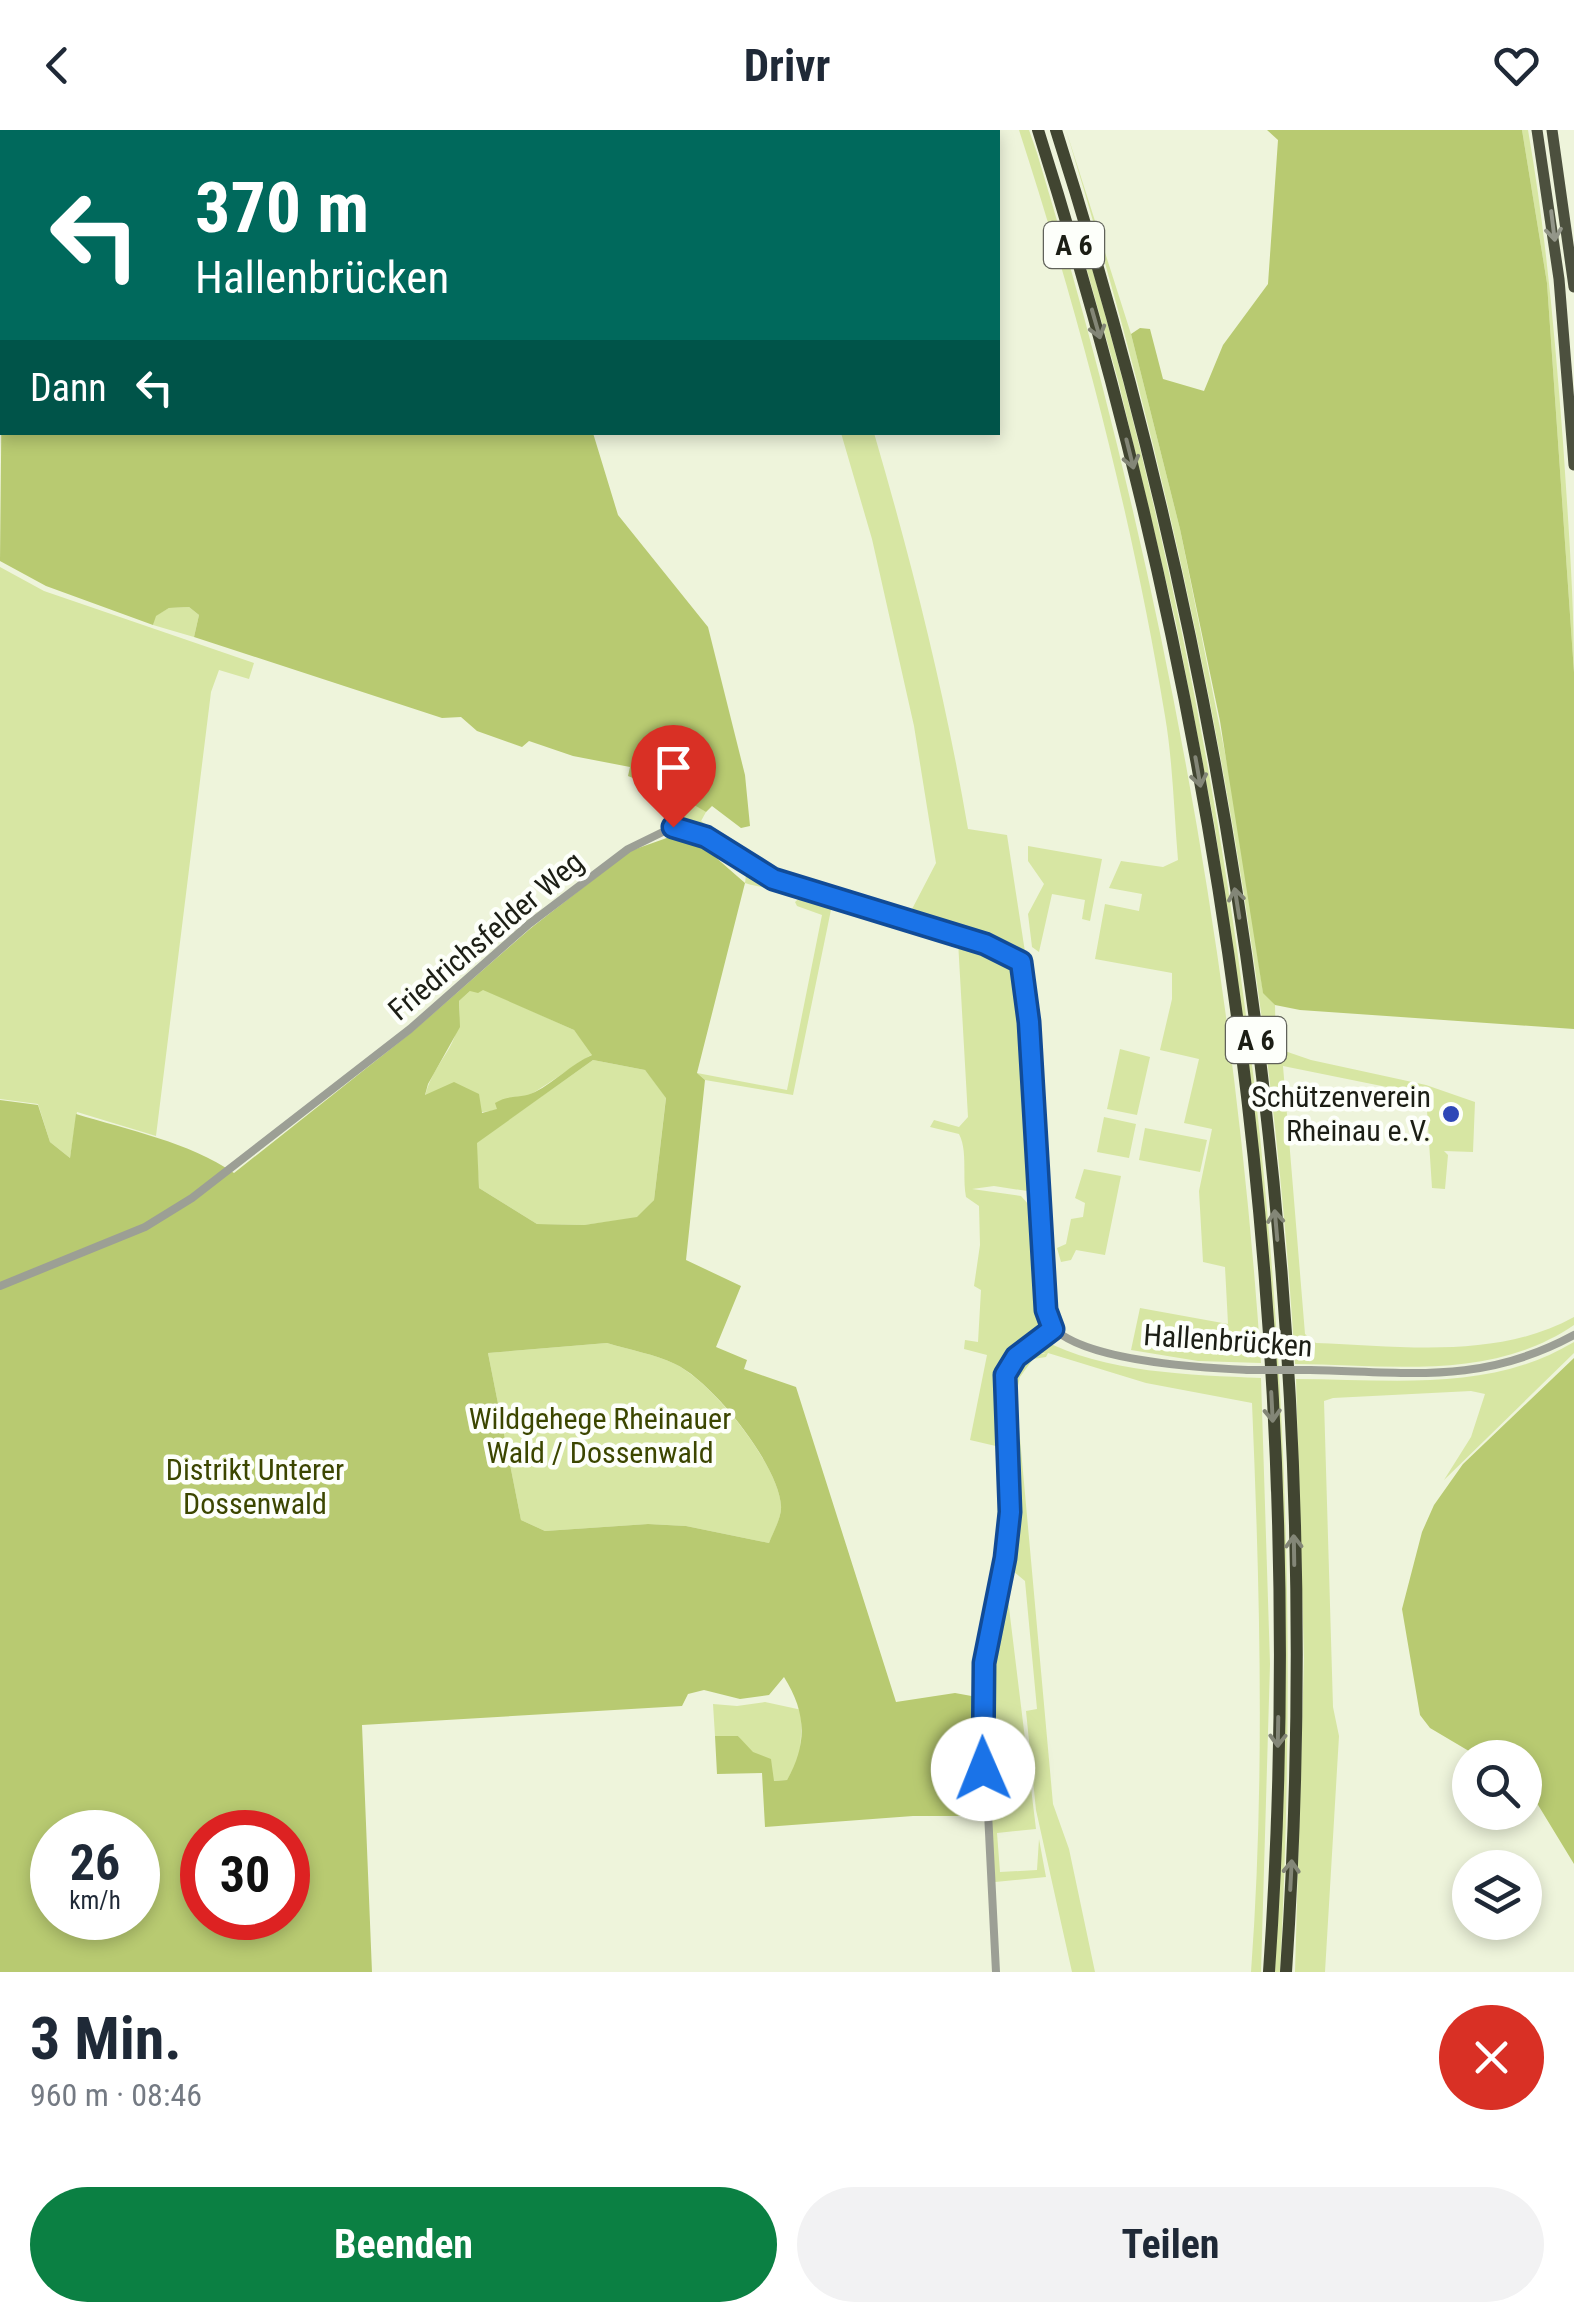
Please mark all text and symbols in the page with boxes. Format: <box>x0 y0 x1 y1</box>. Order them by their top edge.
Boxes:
icon: back <box>30 38 85 93</box>
icon: heart <box>1489 38 1544 93</box>
text: Drivr <box>744 39 830 92</box>
text: 370 m <box>195 167 369 249</box>
icon: left <box>30 170 160 300</box>
one-way arrow <box>1544 210 1562 242</box>
road number: A 6 <box>1044 222 1104 268</box>
text: Hallenbrücken <box>195 251 449 304</box>
one-way arrow <box>1088 308 1107 339</box>
icon: left <box>127 360 182 415</box>
text: Dann <box>30 366 107 410</box>
one-way arrow <box>1122 438 1141 469</box>
pin <box>631 725 716 828</box>
icon: arrive <box>646 740 701 795</box>
one-way arrow <box>1190 755 1209 787</box>
street label: Friedrichsfelder Weg <box>381 844 590 1027</box>
one-way arrow <box>1228 887 1246 919</box>
road number: A 6 <box>1226 1017 1286 1063</box>
place label: Schützenverein Rheinau e.V. <box>1251 1079 1431 1148</box>
marker: Schützenverein Rheinau e.V. <box>1440 1103 1462 1125</box>
one-way arrow <box>1266 1210 1285 1242</box>
street label: Hallenbrücken <box>1142 1317 1314 1364</box>
one-way arrow <box>1263 1391 1282 1423</box>
park label: Wildgehege Rheinauer Wald / Dossenwald <box>469 1401 731 1470</box>
park label: Distrikt Unterer Dossenwald <box>166 1452 344 1521</box>
one-way arrow <box>1284 1534 1304 1566</box>
one-way arrow <box>1269 1716 1288 1748</box>
position arrow <box>931 1717 1035 1821</box>
map controls <box>1452 1740 1542 1940</box>
button: search <box>1452 1740 1542 1830</box>
speed limit sign: 30 <box>180 1810 310 1940</box>
text: 26 <box>70 1834 120 1892</box>
button: layers <box>1452 1850 1542 1940</box>
one-way arrow <box>1282 1859 1301 1891</box>
text: km/h <box>69 1886 121 1915</box>
text: 3 Min. <box>30 2003 182 2074</box>
button: close <box>1439 2005 1544 2110</box>
text: 960 m · 08:46 <box>30 2076 202 2114</box>
button: Beenden <box>30 2187 777 2302</box>
button: Teilen <box>797 2187 1544 2302</box>

